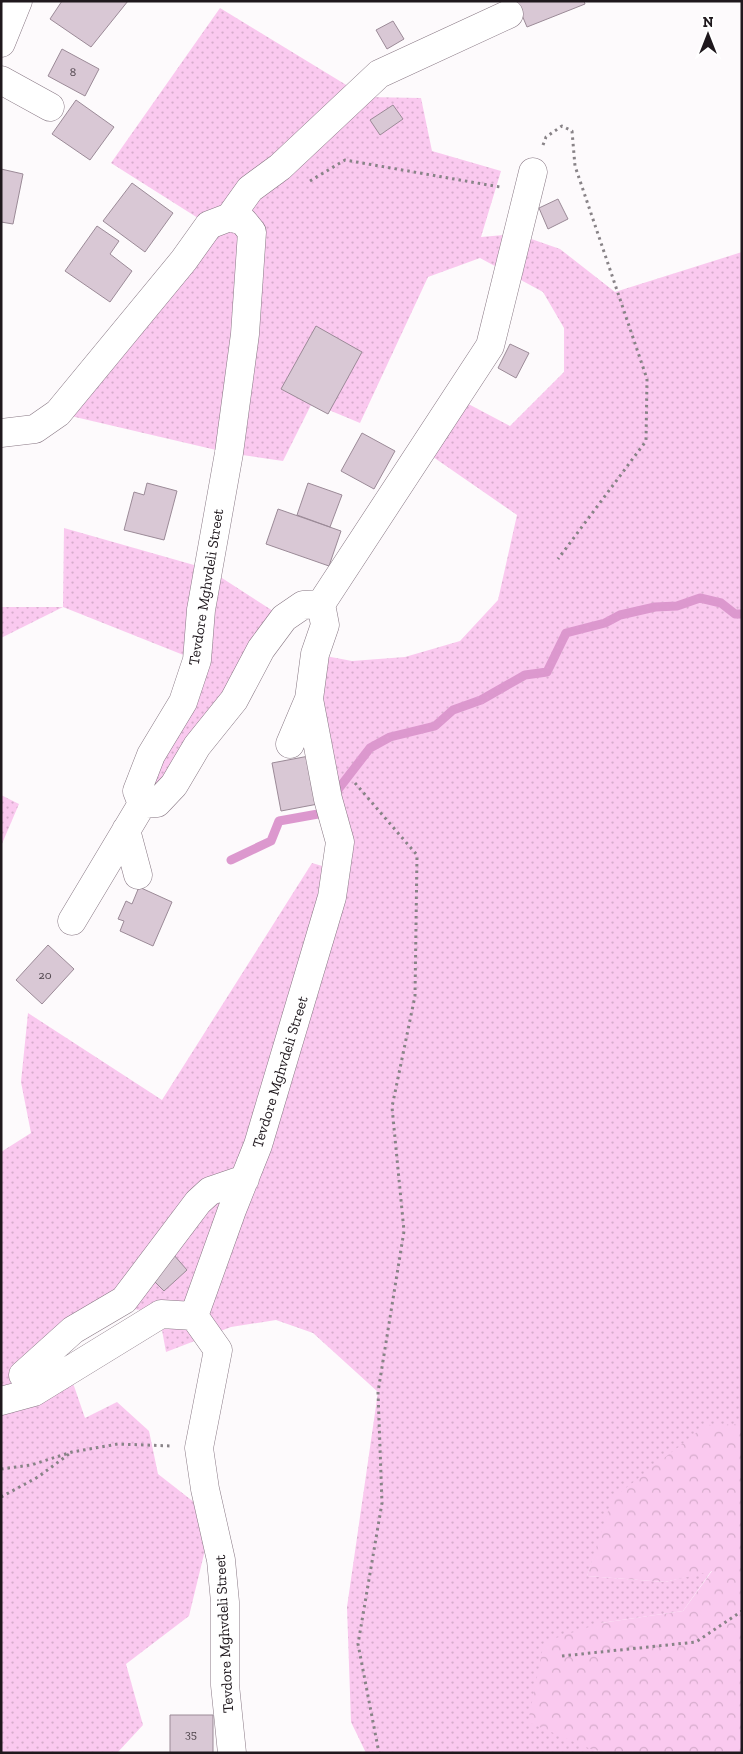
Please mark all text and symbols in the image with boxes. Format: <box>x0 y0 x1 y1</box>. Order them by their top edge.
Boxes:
north arrow <box>683 10 733 60</box>
text: N <box>703 14 714 31</box>
house number: 8 <box>70 65 76 79</box>
street label: Tevdore Mghvdeli Street <box>185 507 227 667</box>
house number: 20 <box>38 968 52 982</box>
street label: Tevdore Mghvdeli Street <box>248 993 312 1150</box>
street label: Tevdore Mghvdeli Street <box>211 1554 237 1713</box>
house number: 35 <box>185 1727 197 1741</box>

